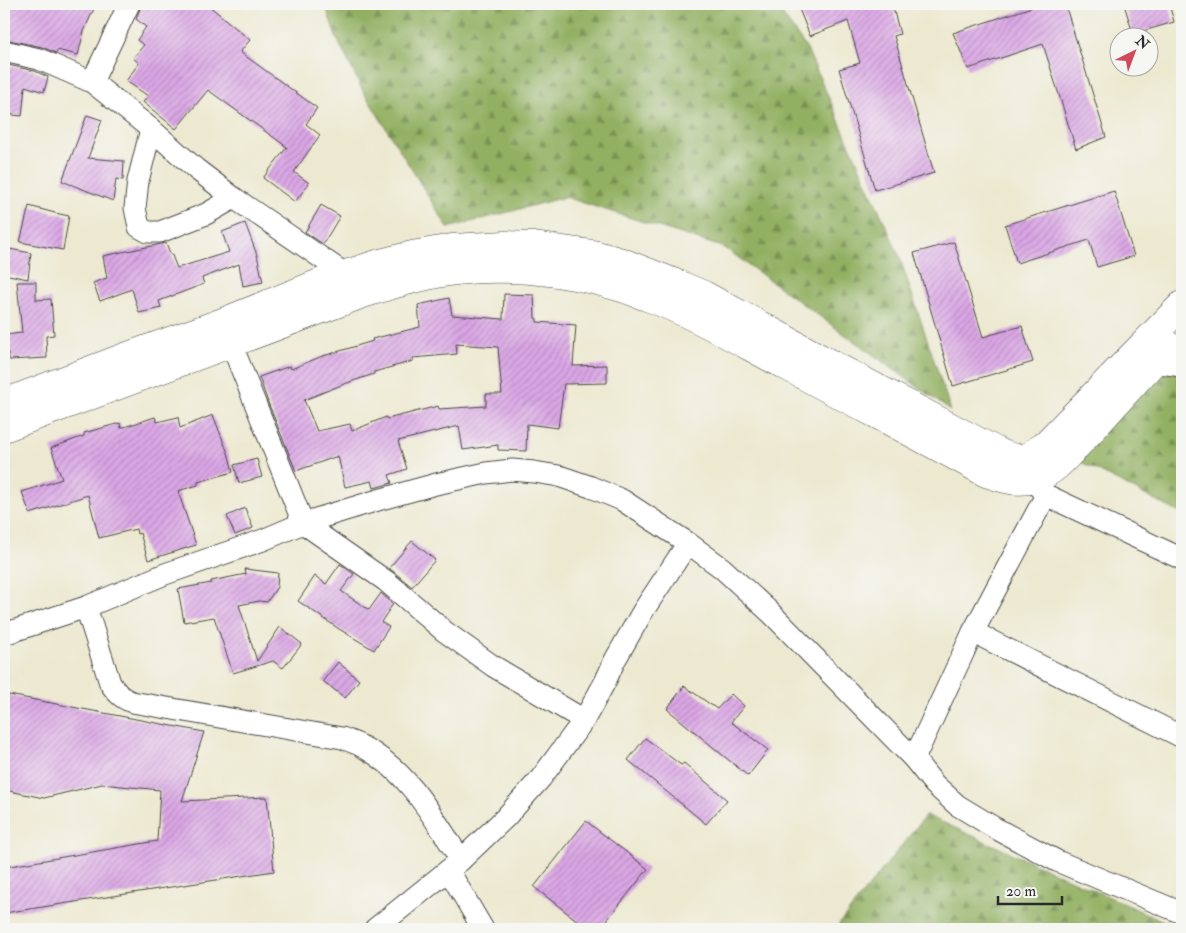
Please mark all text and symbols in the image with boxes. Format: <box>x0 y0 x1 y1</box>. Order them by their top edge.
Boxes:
north arrow <box>1108 28 1158 78</box>
text: N <box>1131 32 1153 54</box>
scale bar <box>998 873 1062 905</box>
text: 20 m <box>1006 882 1036 901</box>

